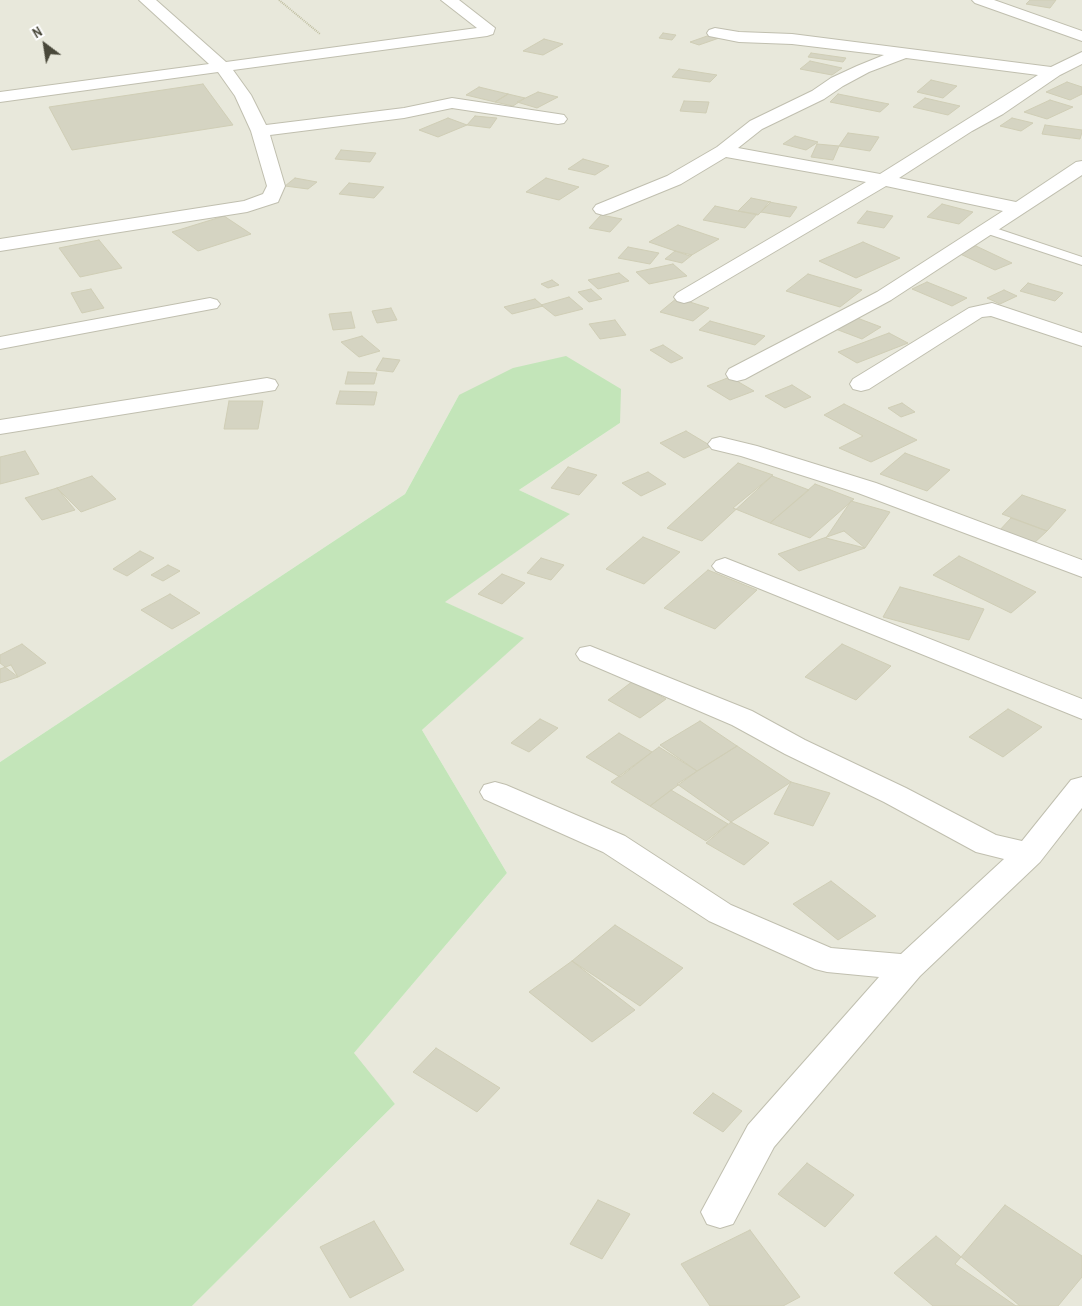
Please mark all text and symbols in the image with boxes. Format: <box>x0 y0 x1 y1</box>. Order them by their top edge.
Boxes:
north arrow <box>20 20 70 70</box>
text: N <box>29 22 45 42</box>

